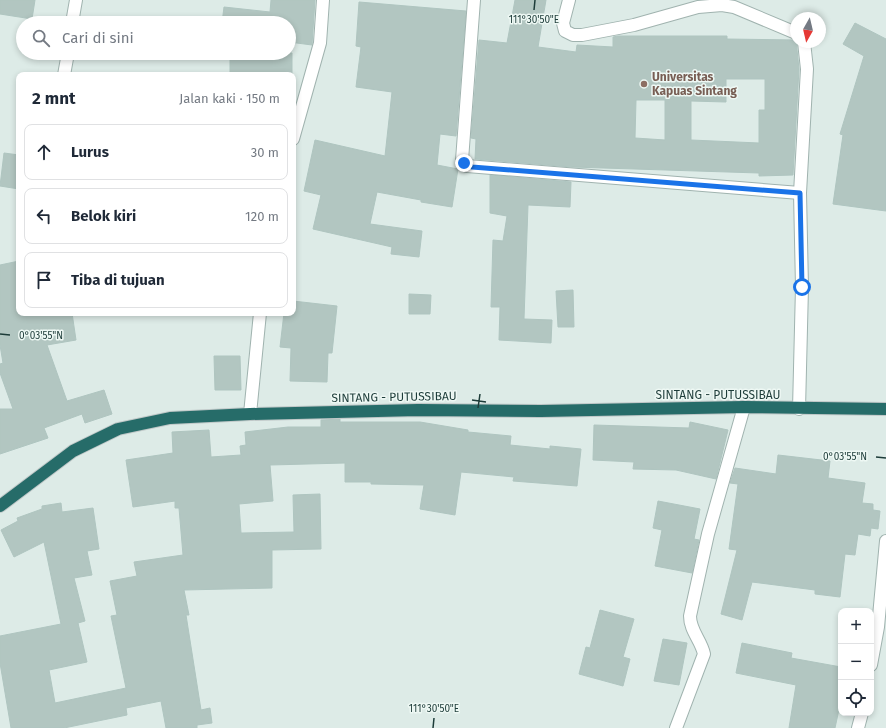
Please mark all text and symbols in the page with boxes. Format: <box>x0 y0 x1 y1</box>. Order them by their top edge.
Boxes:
north arrow <box>790 12 826 48</box>
text: 111°30'50"E <box>509 14 559 26</box>
search box <box>16 16 296 60</box>
icon: search <box>30 27 52 49</box>
text: Cari di sini <box>62 29 134 47</box>
place label: Universitas Kapuas Sintang <box>652 70 737 98</box>
marker: Universitas Kapuas Sintang <box>639 79 649 89</box>
text: 2 mnt <box>32 88 76 109</box>
text: Jalan kaki · 150 m <box>179 91 280 106</box>
icon: ahead <box>33 141 55 163</box>
text: Lurus <box>71 143 109 161</box>
text: 30 m <box>251 145 279 160</box>
route end <box>455 154 473 172</box>
icon: left <box>33 205 55 227</box>
text: Belok kiri <box>71 207 136 225</box>
text: 120 m <box>245 209 279 224</box>
icon: arrive <box>33 269 55 291</box>
text: Tiba di tujuan <box>71 271 165 289</box>
route start <box>793 278 811 296</box>
text: 0°03'55"N <box>19 330 63 342</box>
street label: SINTANG - PUTUSSIBAU <box>655 388 781 402</box>
street label: SINTANG - PUTUSSIBAU <box>331 389 457 405</box>
text: 0°03'55"N <box>823 451 867 463</box>
map controls <box>838 608 874 716</box>
button: + <box>838 608 874 644</box>
button: − <box>838 644 874 680</box>
button: locate <box>838 680 874 716</box>
text: 111°30'50"E <box>409 703 459 715</box>

